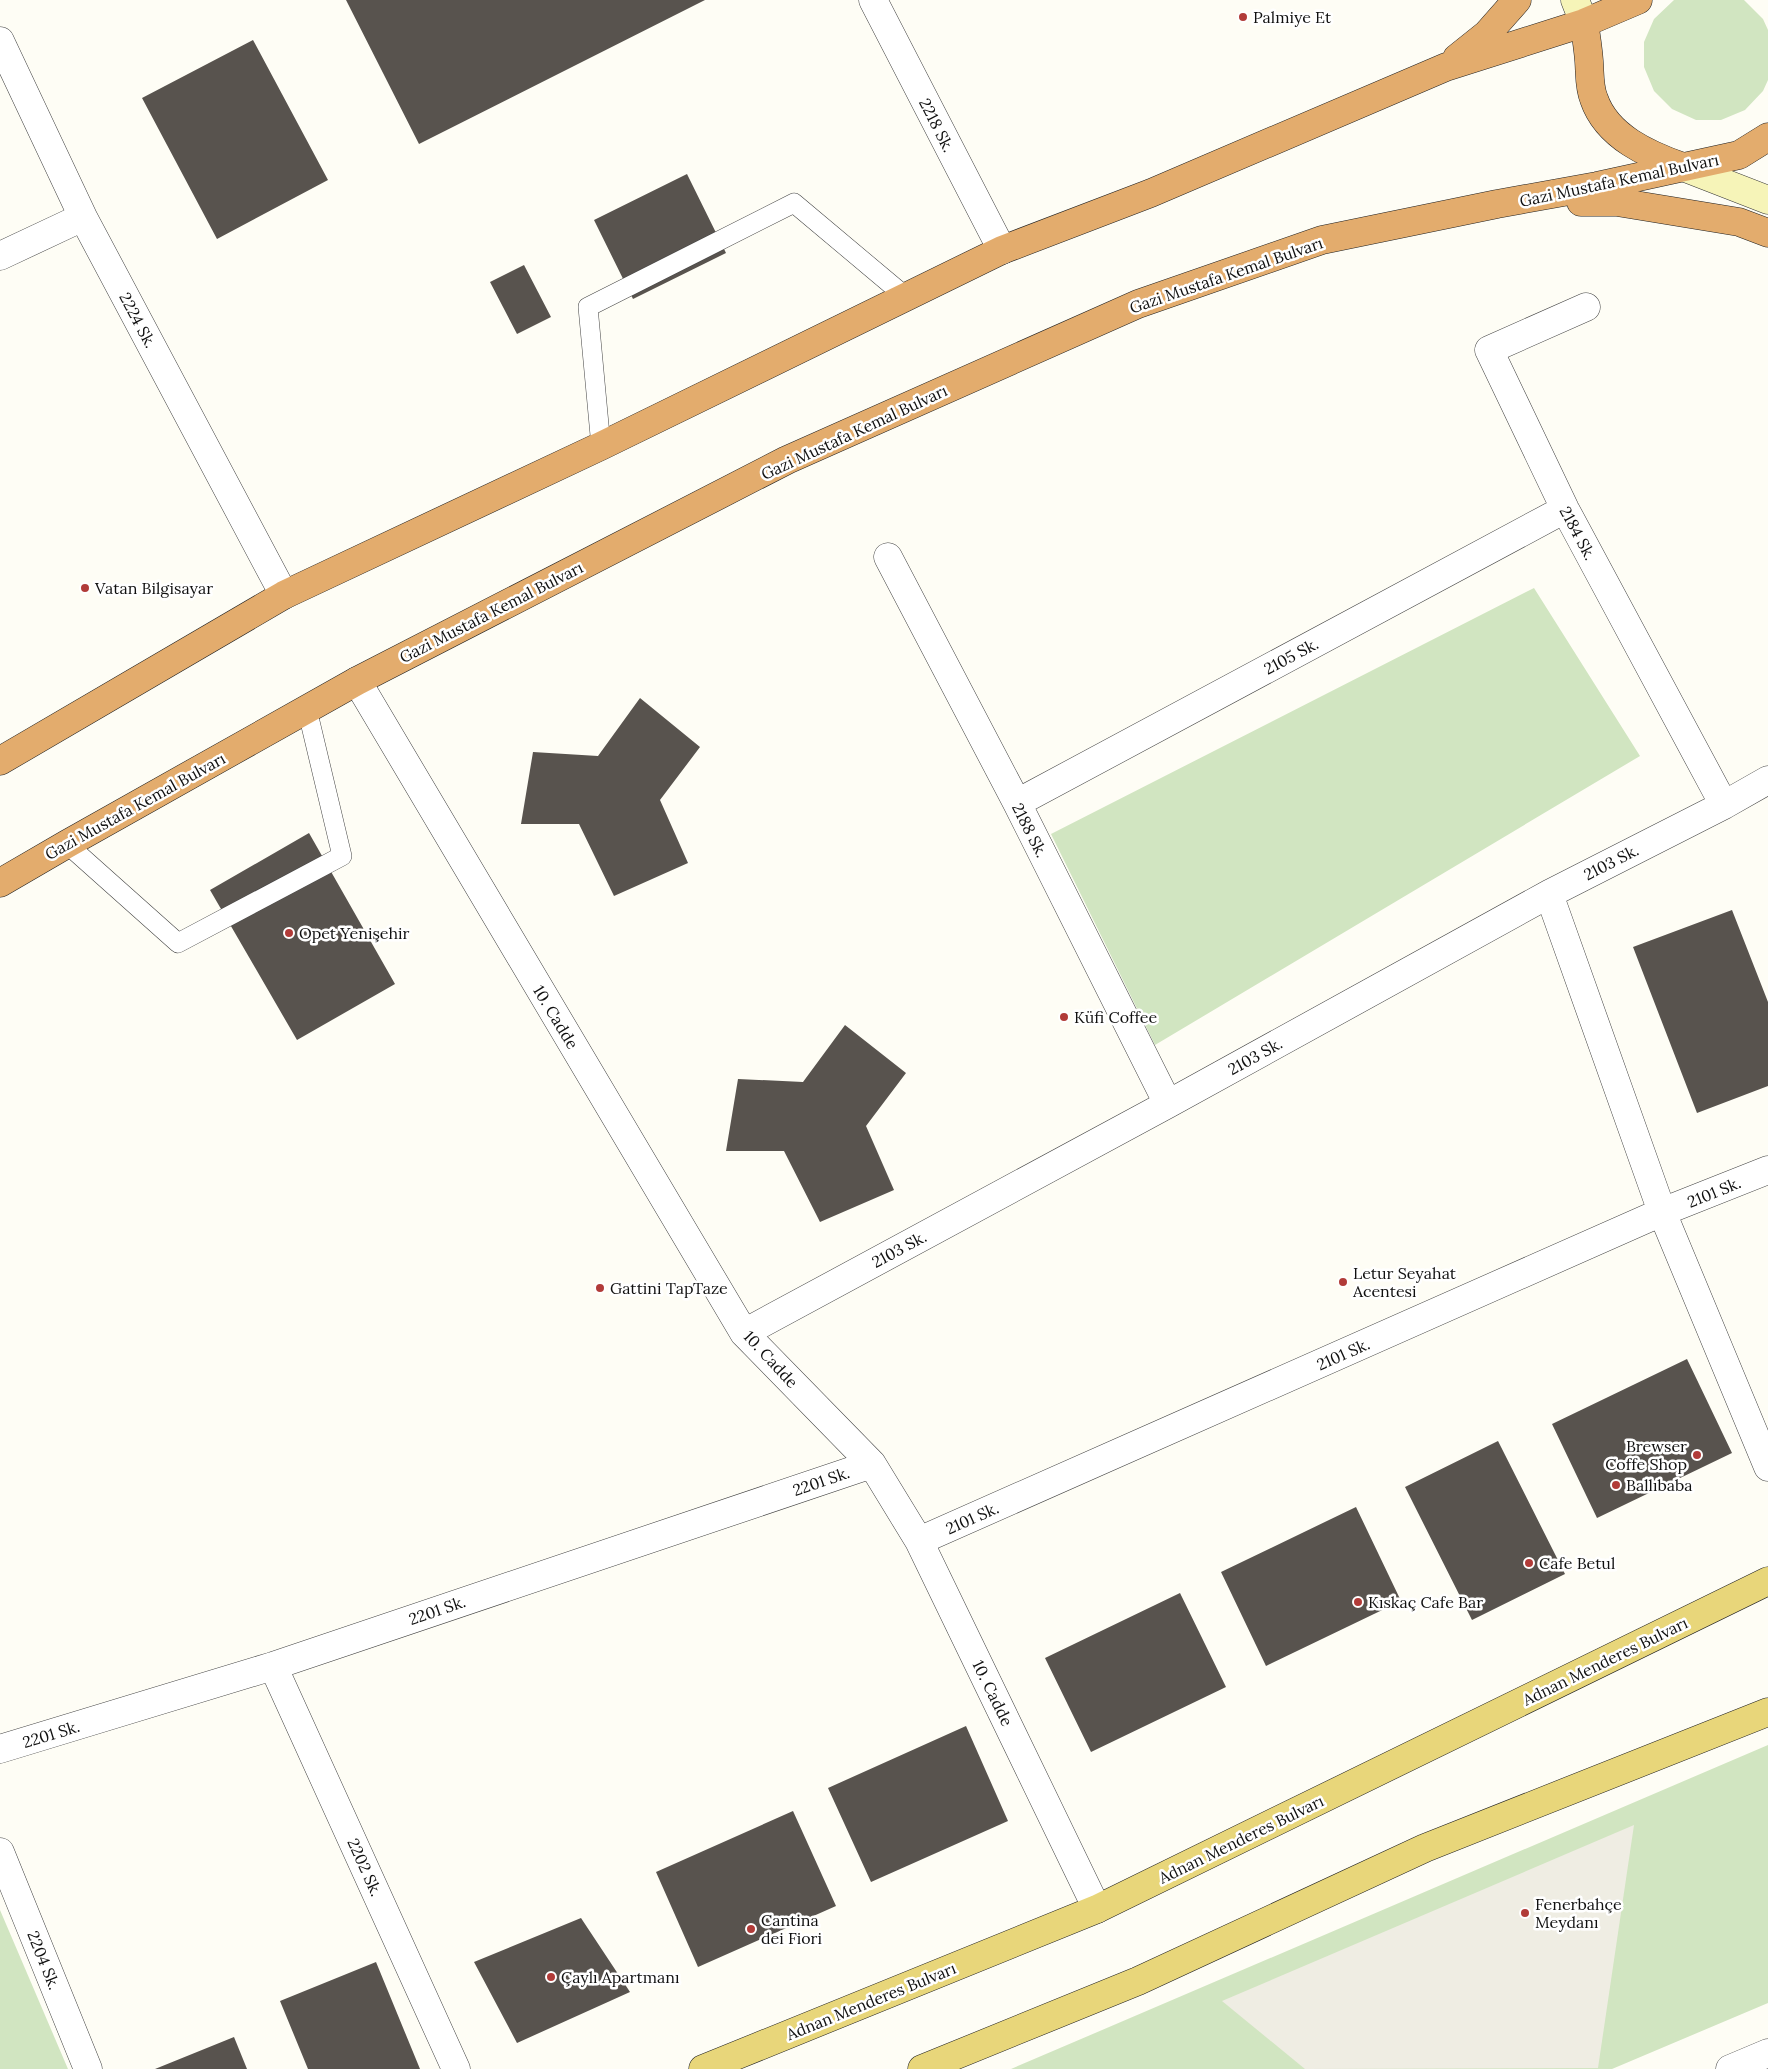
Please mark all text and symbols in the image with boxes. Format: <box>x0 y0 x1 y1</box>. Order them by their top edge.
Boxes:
place label: Palmiye Et <box>1253 7 1332 27</box>
marker: Palmiye Et <box>1237 11 1249 23</box>
street label: 2218 Sk. <box>915 95 959 155</box>
street label: Gazi Mustafa Kemal Bulvarı <box>1518 149 1720 211</box>
street label: Gazi Mustafa Kemal Bulvarı <box>1127 232 1325 318</box>
street label: 2224 Sk. <box>115 289 161 351</box>
street label: Gazi Mustafa Kemal Bulvarı <box>758 380 950 484</box>
street label: 2184 Sk. <box>1556 503 1600 563</box>
street label: Gazi Mustafa Kemal Bulvarı <box>396 557 586 667</box>
place label: Vatan Bilgisayar <box>94 578 213 598</box>
marker: Vatan Bilgisayar <box>79 582 91 594</box>
street label: 2105 Sk. <box>1260 633 1322 679</box>
street label: Gazi Mustafa Kemal Bulvarı <box>41 748 229 864</box>
street label: 2188 Sk. <box>1008 800 1052 860</box>
street label: 2103 Sk. <box>1580 840 1642 884</box>
place label: Opet Yenişehir <box>299 923 410 943</box>
marker: Opet Yenişehir <box>283 927 295 939</box>
street label: 10. Cadde <box>529 981 583 1053</box>
place label: Küfi Coffee <box>1074 1007 1157 1027</box>
marker: Küfi Coffee <box>1058 1011 1070 1023</box>
street label: 2103 Sk. <box>1224 1033 1286 1079</box>
street label: 2101 Sk. <box>1684 1172 1744 1212</box>
street label: 2103 Sk. <box>868 1226 930 1272</box>
place label: Letur Seyahat Acentesi <box>1352 1263 1457 1301</box>
marker: Letur Seyahat Acentesi <box>1337 1276 1349 1288</box>
place label: Gattini TapTaze <box>610 1278 728 1298</box>
marker: Gattini TapTaze <box>594 1282 606 1294</box>
street label: 10. Cadde <box>740 1326 803 1392</box>
street label: 2101 Sk. <box>1313 1333 1373 1375</box>
place label: Brewser Coffe Shop <box>1605 1436 1687 1474</box>
marker: Brewser Coffe Shop <box>1691 1449 1703 1461</box>
street label: 2201 Sk. <box>790 1462 852 1500</box>
place label: Ballıbaba <box>1626 1475 1693 1495</box>
marker: Ballıbaba <box>1610 1479 1622 1491</box>
street label: 2101 Sk. <box>942 1497 1002 1539</box>
place label: Cafe Betul <box>1539 1553 1615 1573</box>
marker: Cafe Betul <box>1523 1557 1535 1569</box>
street label: 2201 Sk. <box>406 1591 468 1629</box>
place label: Kıskaç Cafe Bar <box>1368 1592 1483 1612</box>
marker: Kıskaç Cafe Bar <box>1352 1596 1364 1608</box>
street label: Adnan Menderes Bulvarı <box>1518 1612 1691 1710</box>
street label: 10. Cadde <box>968 1657 1018 1730</box>
street label: 2201 Sk. <box>20 1716 82 1752</box>
street label: Adnan Menderes Bulvarı <box>1154 1790 1327 1888</box>
street label: 2202 Sk. <box>343 1835 387 1899</box>
place label: Fenerbahçe Meydanı <box>1535 1894 1622 1932</box>
marker: Fenerbahçe Meydanı <box>1519 1907 1531 1919</box>
place label: Cantina dei Fiori <box>761 1910 822 1948</box>
marker: Cantina dei Fiori <box>745 1923 757 1935</box>
street label: 2204 Sk. <box>23 1928 65 1992</box>
street label: Adnan Menderes Bulvarı <box>782 1958 959 2045</box>
place label: Çaylı Apartmanı <box>561 1967 680 1987</box>
marker: Çaylı Apartmanı <box>545 1971 557 1983</box>

